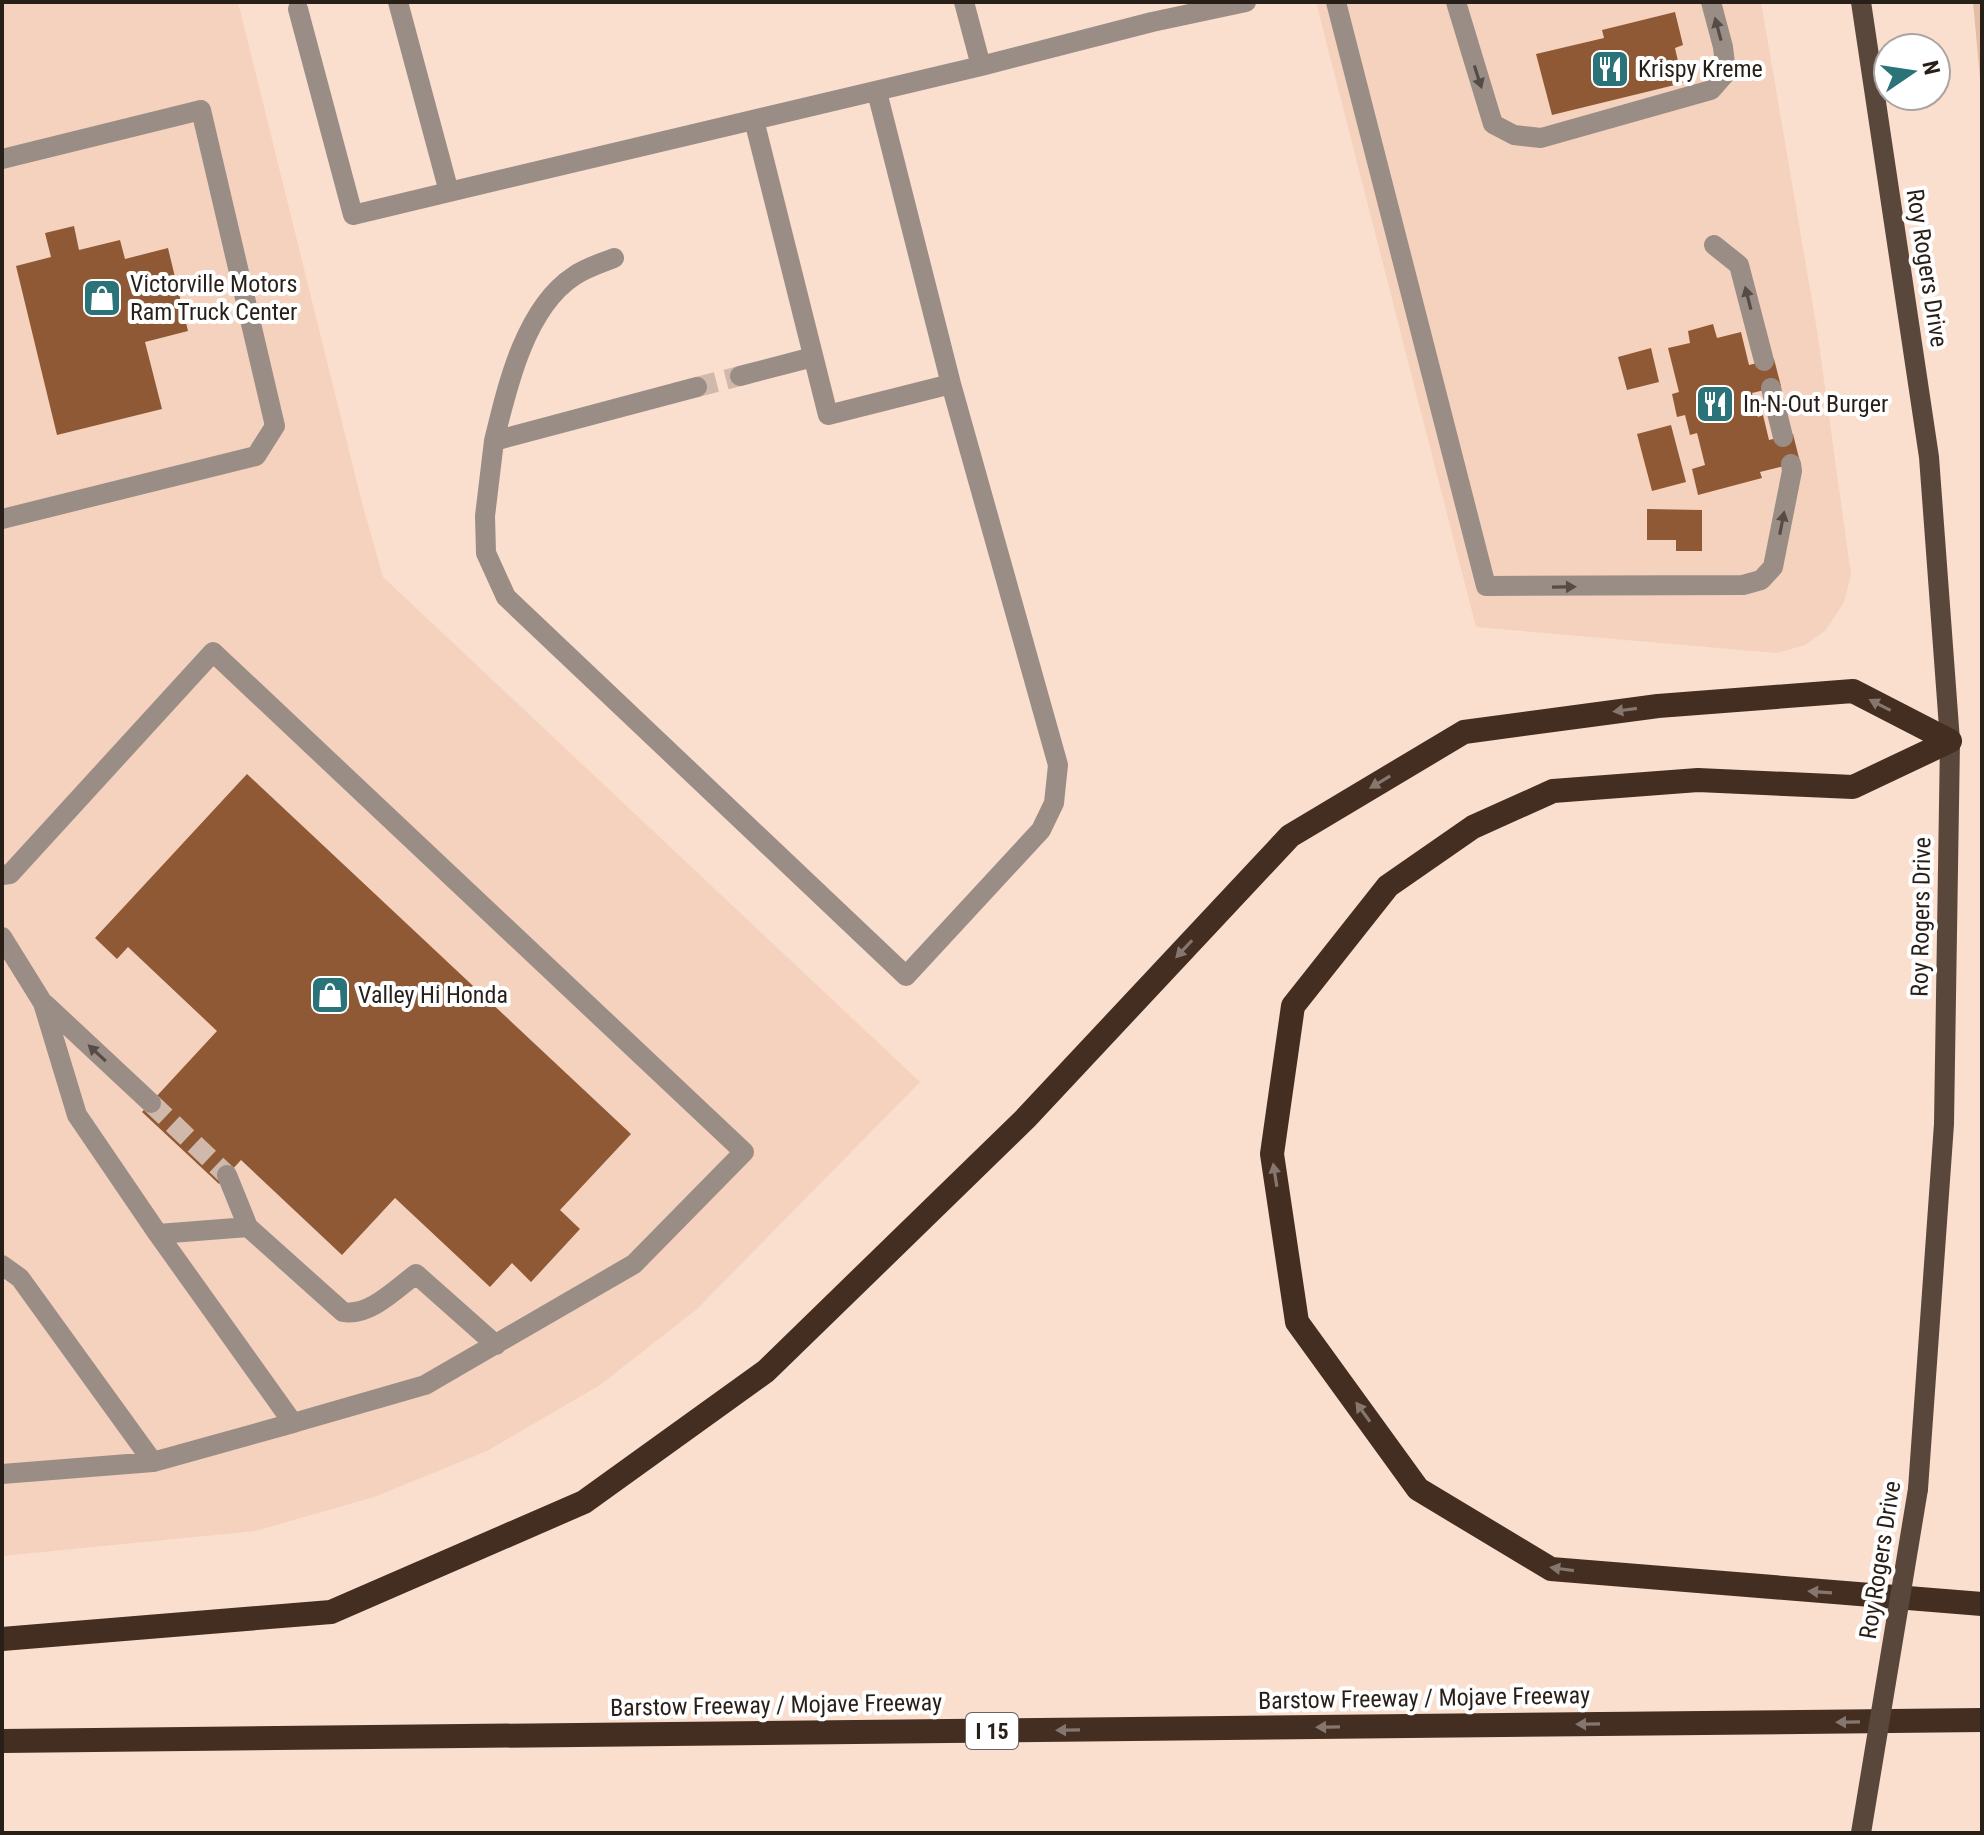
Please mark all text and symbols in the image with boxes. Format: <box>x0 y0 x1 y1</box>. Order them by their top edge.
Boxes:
one-way arrow <box>1712 17 1724 42</box>
north arrow <box>1872 32 1952 112</box>
restaurant icon: Krispy Kreme <box>1589 48 1631 90</box>
place label: Krispy Kreme <box>1638 55 1763 83</box>
text: N <box>1917 58 1945 77</box>
one-way arrow <box>1472 65 1485 89</box>
street label: Roy Rogers Drive <box>1901 187 1953 349</box>
place label: Victorville Motors Ram Truck Center <box>130 270 297 326</box>
shop icon: Victorville Motors Ram Truck Center <box>81 277 123 319</box>
one-way arrow <box>1741 285 1753 310</box>
restaurant icon: In-N-Out Burger <box>1694 383 1736 425</box>
place label: In-N-Out Burger <box>1743 390 1888 418</box>
one-way arrow <box>1776 510 1789 535</box>
one-way arrow <box>1552 581 1577 593</box>
one-way arrow <box>1869 699 1892 712</box>
one-way arrow <box>1612 704 1637 717</box>
one-way arrow <box>1369 775 1391 789</box>
street label: Roy Rogers Drive <box>1906 837 1936 997</box>
one-way arrow <box>1176 940 1194 959</box>
shop icon: Valley Hi Honda <box>309 974 351 1016</box>
place label: Valley Hi Honda <box>358 981 508 1009</box>
one-way arrow <box>88 1044 107 1062</box>
one-way arrow <box>1268 1163 1281 1188</box>
one-way arrow <box>1355 1402 1371 1423</box>
street label: Roy Rogers Drive <box>1854 1479 1906 1641</box>
one-way arrow <box>1549 1562 1574 1575</box>
one-way arrow <box>1807 1585 1832 1598</box>
street label: Barstow Freeway / Mojave Freeway <box>1258 1681 1590 1715</box>
street label: Barstow Freeway / Mojave Freeway <box>610 1688 942 1722</box>
road number: I 15 <box>966 1713 1018 1749</box>
one-way arrow <box>1835 1716 1860 1728</box>
one-way arrow <box>1575 1718 1600 1731</box>
one-way arrow <box>1315 1721 1340 1733</box>
one-way arrow <box>1055 1724 1080 1736</box>

